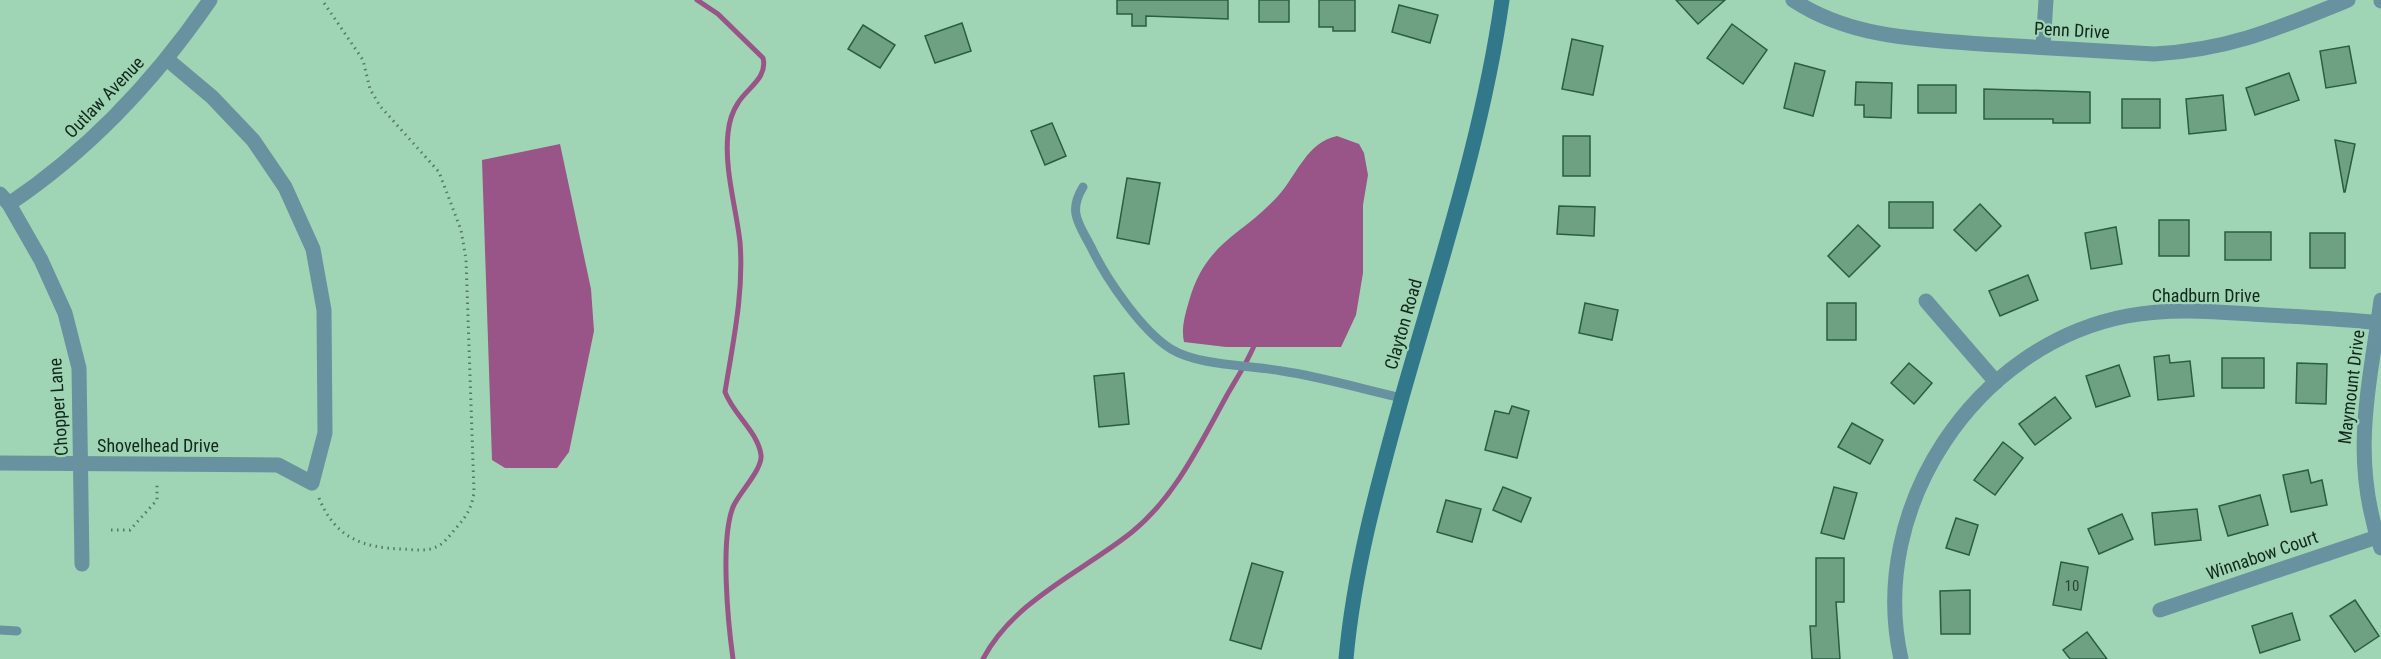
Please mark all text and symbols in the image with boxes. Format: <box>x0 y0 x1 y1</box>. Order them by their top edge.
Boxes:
street label: Penn Drive <box>2034 18 2110 42</box>
street label: Outlaw Avenue <box>60 52 148 142</box>
street label: Clayton Road <box>1380 276 1426 372</box>
street label: Chadburn Drive <box>2152 285 2260 306</box>
street label: Maymount Drive <box>2334 329 2368 445</box>
street label: Chopper Lane <box>44 357 72 457</box>
street label: Shovelhead Drive <box>97 435 219 456</box>
street label: Winnabow Court <box>2203 526 2321 584</box>
house number: 10 <box>2065 577 2079 595</box>

